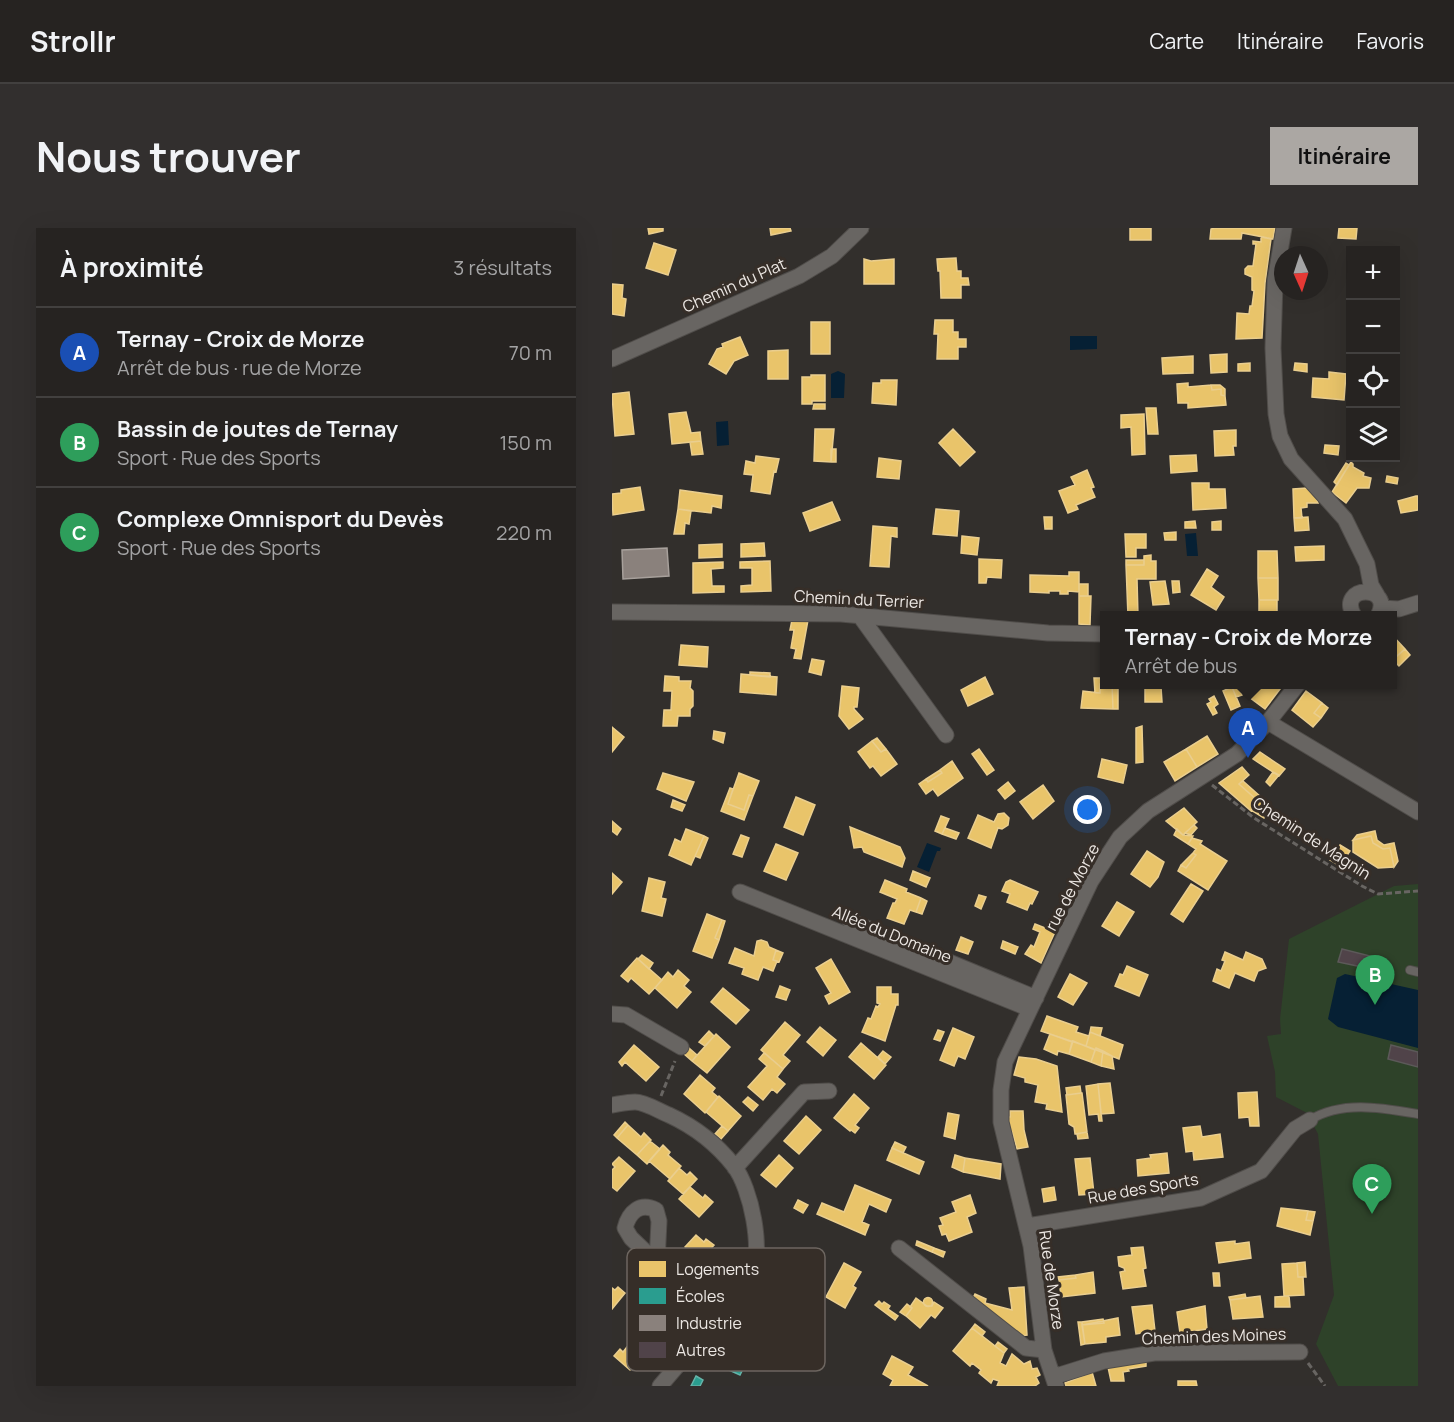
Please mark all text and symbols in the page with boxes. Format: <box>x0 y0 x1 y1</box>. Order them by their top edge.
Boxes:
text: Strollr <box>30 22 116 60</box>
text: Carte <box>1150 27 1204 55</box>
text: Itinéraire <box>1237 27 1323 55</box>
text: Favoris <box>1356 27 1424 55</box>
text: Nous trouver <box>36 127 301 185</box>
button: Itinéraire <box>1270 127 1418 185</box>
north arrow <box>1274 246 1328 300</box>
map controls <box>1346 246 1400 462</box>
button: + <box>1346 246 1400 300</box>
text: À proximité <box>60 249 204 285</box>
street label: Chemin du Plat <box>679 252 789 318</box>
text: 3 résultats <box>453 254 552 281</box>
button: − <box>1346 300 1400 354</box>
text: Ternay - Croix de Morze <box>117 324 364 354</box>
text: A <box>73 339 86 366</box>
text: 70 m <box>509 339 552 366</box>
text: Arrêt de bus · rue de Morze <box>117 354 362 381</box>
button: locate <box>1346 354 1400 408</box>
button: layers <box>1346 408 1400 462</box>
text: Bassin de joutes de Ternay <box>117 414 398 444</box>
text: B <box>73 429 86 456</box>
text: 150 m <box>499 429 552 456</box>
text: Sport · Rue des Sports <box>117 444 321 471</box>
text: Complexe Omnisport du Devès <box>117 504 444 534</box>
text: C <box>72 519 87 546</box>
text: 220 m <box>496 519 552 546</box>
text: Sport · Rue des Sports <box>117 534 321 561</box>
street label: Chemin du Terrier <box>793 585 925 613</box>
popup <box>1100 611 1397 689</box>
text: Ternay - Croix de Morze <box>1125 622 1372 652</box>
text: Arrêt de bus <box>1125 652 1237 679</box>
pin: A <box>1228 708 1268 758</box>
street label: Chemin de Magnin <box>1249 792 1375 884</box>
your location <box>1073 795 1102 824</box>
street label: rue de Morze <box>1040 840 1104 934</box>
street label: Allée du Domaine <box>829 900 955 968</box>
pin: B <box>1356 956 1395 1005</box>
pin: C <box>1352 1164 1392 1214</box>
street label: Rue des Sports <box>1086 1167 1200 1209</box>
street label: Rue de Morze <box>1034 1229 1070 1331</box>
legend <box>627 1248 825 1371</box>
text: Logements <box>676 1258 759 1280</box>
text: Écoles <box>676 1285 725 1307</box>
text: Industrie <box>676 1312 742 1334</box>
street label: Chemin des Moines <box>1141 1322 1287 1350</box>
text: Autres <box>676 1339 725 1361</box>

